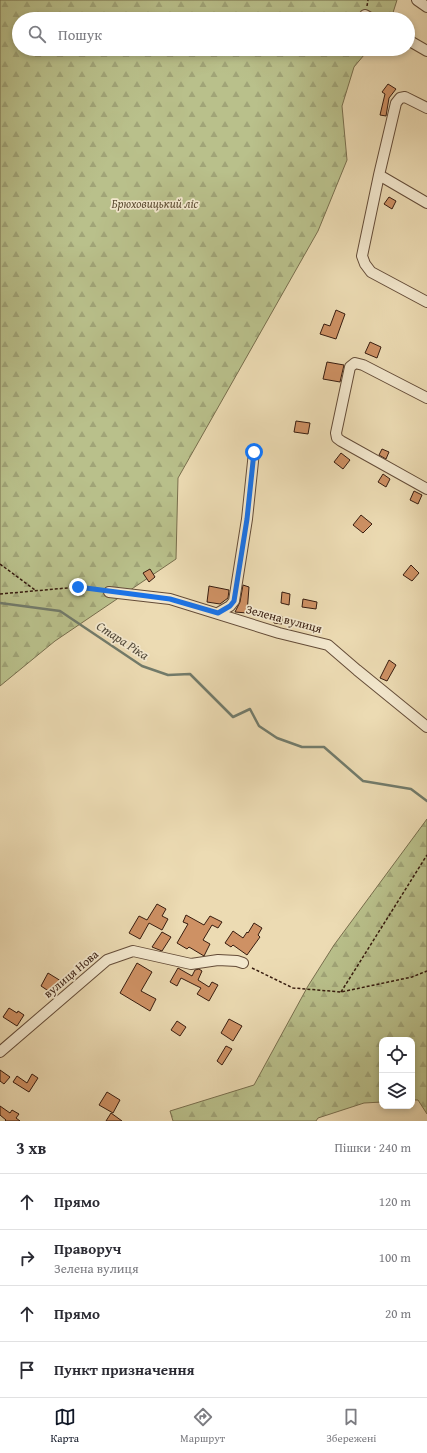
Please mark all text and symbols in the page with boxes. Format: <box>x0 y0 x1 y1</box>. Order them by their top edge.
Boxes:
search box <box>12 12 415 56</box>
icon: search <box>26 23 48 45</box>
text: Пошук <box>58 24 102 45</box>
park label: Брюховицький ліс <box>112 195 199 212</box>
route start <box>245 443 263 461</box>
route end <box>69 578 87 596</box>
street label: Зелена вулиця <box>244 600 324 637</box>
water label: Стара Ріка <box>93 616 153 664</box>
street label: вулиця Нова <box>40 945 102 1002</box>
map controls <box>379 1037 415 1109</box>
button: locate <box>379 1037 415 1073</box>
button: layers <box>379 1073 415 1109</box>
text: 3 хв <box>16 1135 46 1160</box>
text: Пішки · 240 m <box>334 1138 411 1157</box>
icon: ahead <box>16 1191 38 1213</box>
text: Прямо <box>54 1191 100 1212</box>
text: 120 m <box>379 1192 411 1211</box>
text: Праворуч <box>54 1238 121 1259</box>
icon: right <box>16 1247 38 1269</box>
text: 100 m <box>379 1248 411 1267</box>
text: Зелена вулиця <box>54 1259 139 1278</box>
icon: ahead <box>16 1303 38 1325</box>
text: Прямо <box>54 1303 100 1324</box>
text: 20 m <box>385 1304 411 1323</box>
icon: arrive <box>16 1359 38 1381</box>
text: Пункт призначення <box>54 1359 195 1380</box>
tab: Карта <box>51 1406 79 1446</box>
tab: Маршрут <box>180 1406 225 1446</box>
tab: Збережені <box>326 1406 376 1446</box>

